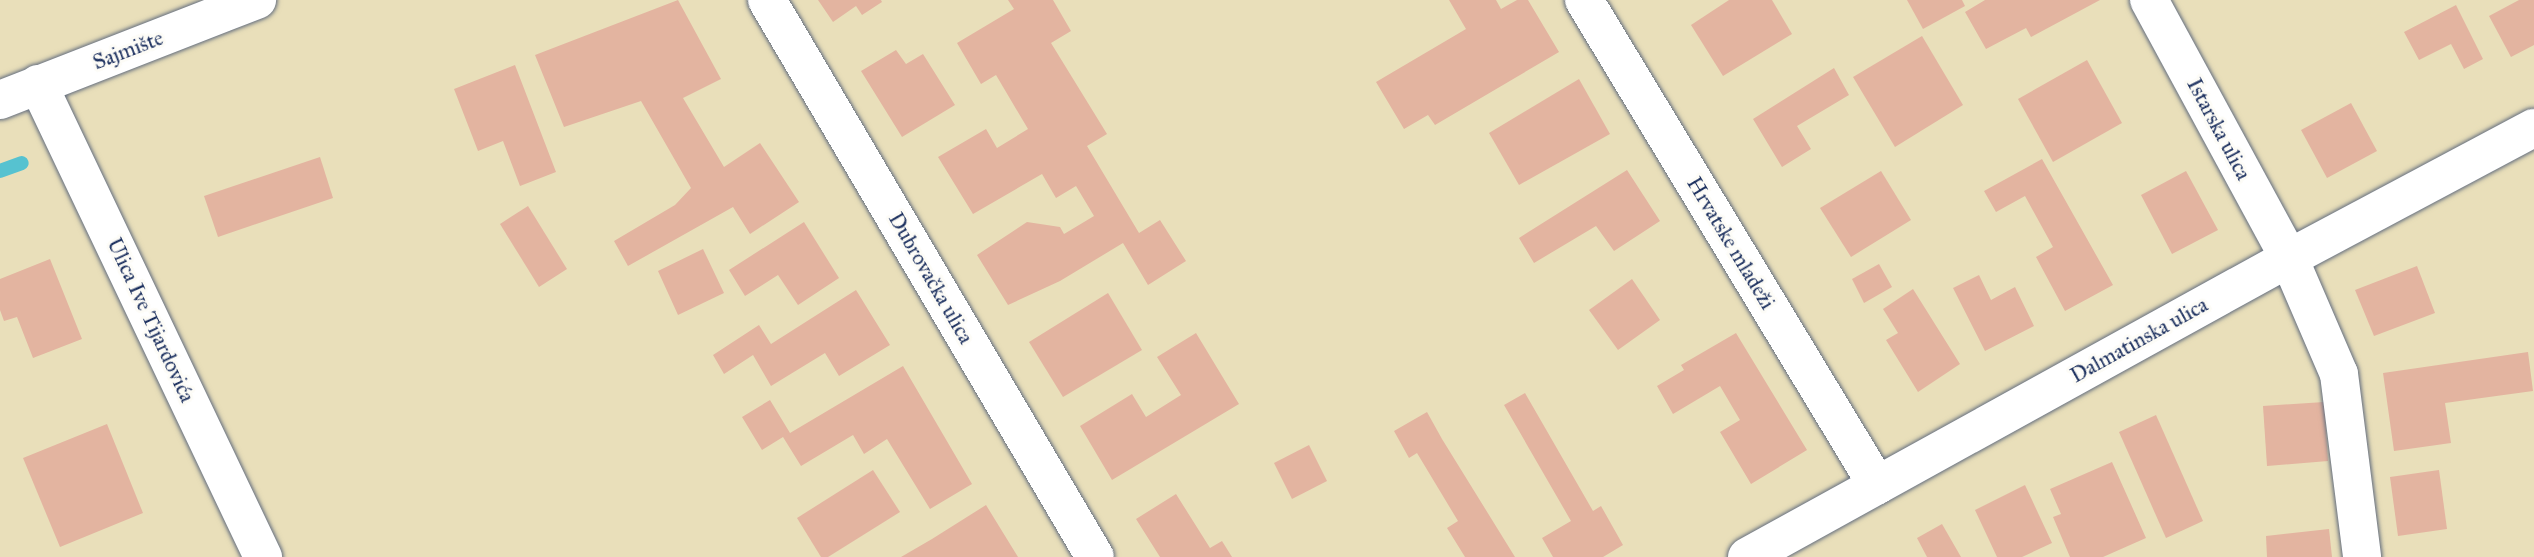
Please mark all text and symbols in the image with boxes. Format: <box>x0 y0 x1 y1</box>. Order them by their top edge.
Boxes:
street label: Sajmište <box>89 25 167 75</box>
street label: Istarska ulica <box>2182 74 2256 184</box>
street label: Hrvatske mladeži <box>1682 172 1780 314</box>
street label: Dubrovačka ulica <box>883 208 979 348</box>
street label: Ulica Ive Tijardovića <box>102 234 200 406</box>
street label: Dalmatinska ulica <box>2066 292 2212 388</box>

